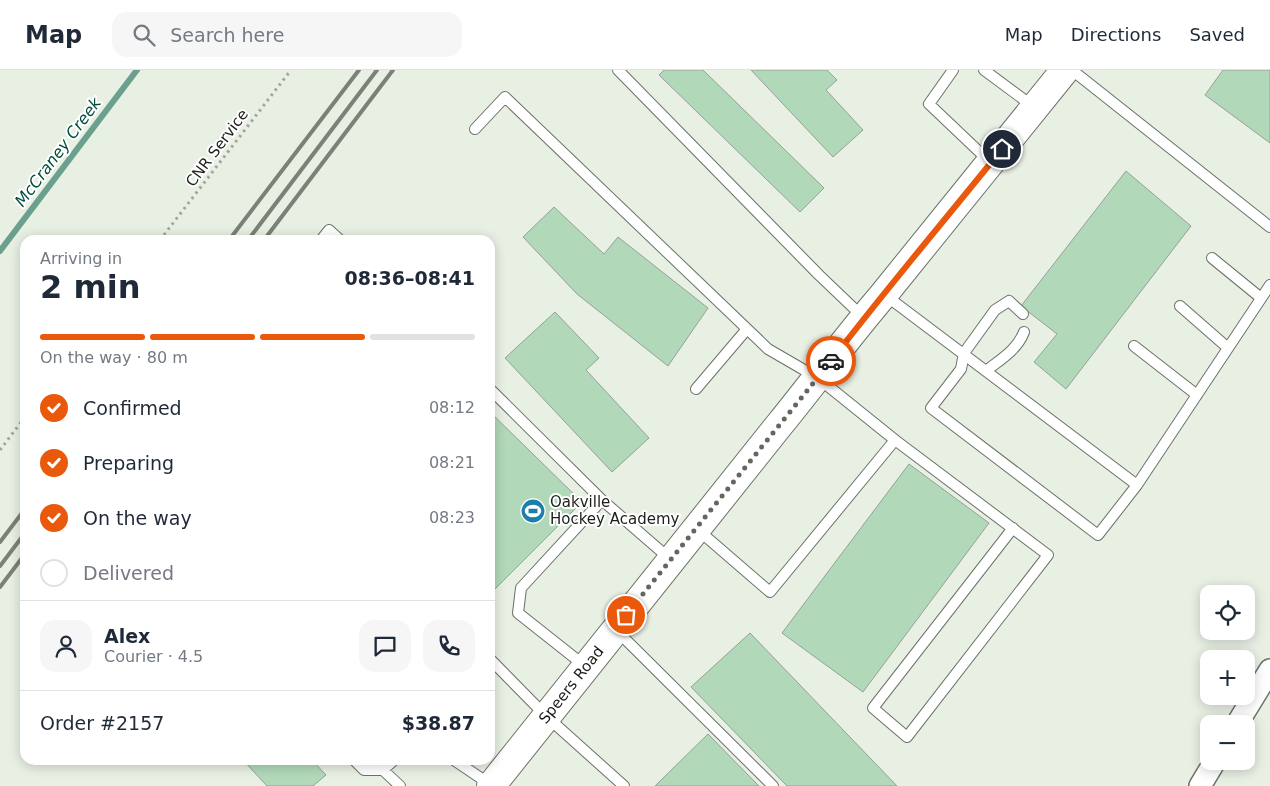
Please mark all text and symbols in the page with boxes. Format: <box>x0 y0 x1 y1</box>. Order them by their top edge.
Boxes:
search box <box>112 12 462 57</box>
text: Map <box>25 21 82 49</box>
icon: search <box>130 21 158 49</box>
text: Search here <box>170 24 284 46</box>
text: Map <box>1005 24 1043 45</box>
text: Directions <box>1071 24 1161 45</box>
text: Saved <box>1189 24 1245 45</box>
water label: McCraney Creek <box>11 93 106 210</box>
street label: CNR Service <box>182 106 252 190</box>
pin <box>981 128 1023 170</box>
icon: home <box>988 135 1016 163</box>
text: Arriving in <box>40 249 122 268</box>
text: 08:36–08:41 <box>345 267 475 289</box>
text: 2 min <box>40 268 141 306</box>
courier <box>806 336 856 386</box>
icon: car <box>817 347 845 375</box>
text: On the way · 80 m <box>40 348 188 367</box>
icon: check <box>40 394 68 422</box>
text: Confirmed <box>83 397 182 419</box>
text: 08:12 <box>429 398 475 417</box>
icon: check <box>40 449 68 477</box>
text: Preparing <box>83 452 174 474</box>
text: 08:21 <box>429 453 475 472</box>
place label: Oakville Hockey Academy <box>550 493 680 528</box>
sports icon: Oakville Hockey Academy <box>520 498 546 524</box>
icon: check <box>40 504 68 532</box>
text: On the way <box>83 507 192 529</box>
text: 08:23 <box>429 508 475 527</box>
text: Delivered <box>83 562 174 584</box>
map controls <box>1200 585 1255 770</box>
button: locate <box>1200 585 1255 640</box>
pin <box>605 594 647 636</box>
icon: bag <box>612 601 640 629</box>
button: person <box>40 620 92 672</box>
button: chat <box>359 620 411 672</box>
button: phone <box>423 620 475 672</box>
text: Alex <box>104 625 150 647</box>
street label: Speers Road <box>535 643 607 727</box>
text: Courier · 4.5 <box>104 647 203 666</box>
button: + <box>1200 650 1255 705</box>
text: Order #2157 <box>40 712 164 734</box>
text: $38.87 <box>402 712 475 734</box>
button: − <box>1200 715 1255 770</box>

